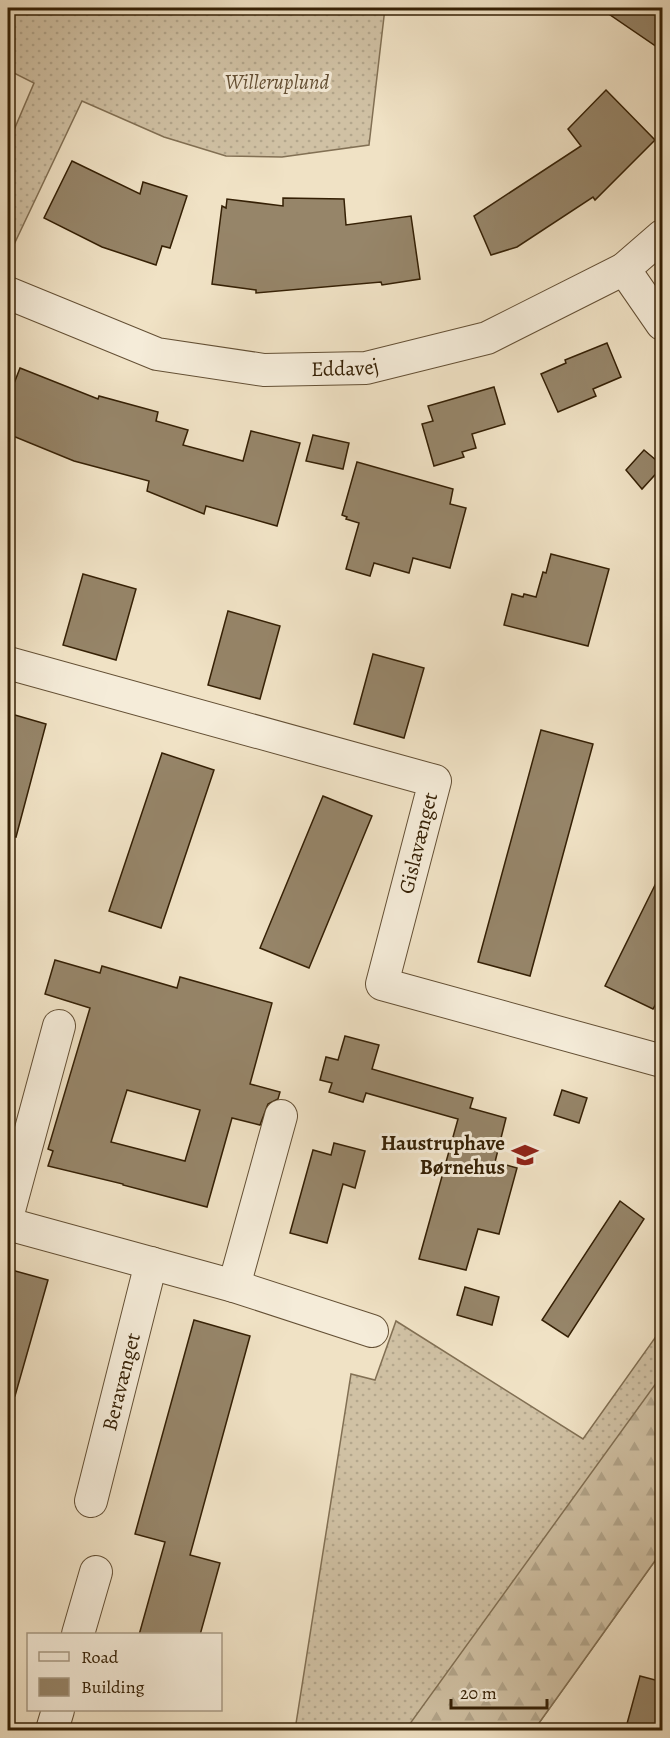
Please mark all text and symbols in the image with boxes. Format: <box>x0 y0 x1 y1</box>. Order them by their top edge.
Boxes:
park label: Willeruplund <box>225 68 329 96</box>
street label: Eddavej <box>311 351 382 383</box>
street label: Gislavænget <box>392 789 444 897</box>
place label: Haustruphave Børnehus <box>381 1129 505 1181</box>
school or university icon: Haustruphave Børnehus <box>510 1140 540 1170</box>
street label: Beravænget <box>95 1330 147 1434</box>
legend <box>27 1633 222 1711</box>
text: Road <box>81 1645 119 1669</box>
scale bar <box>451 1672 547 1710</box>
text: Building <box>81 1675 145 1699</box>
text: 20 m <box>460 1681 497 1705</box>

